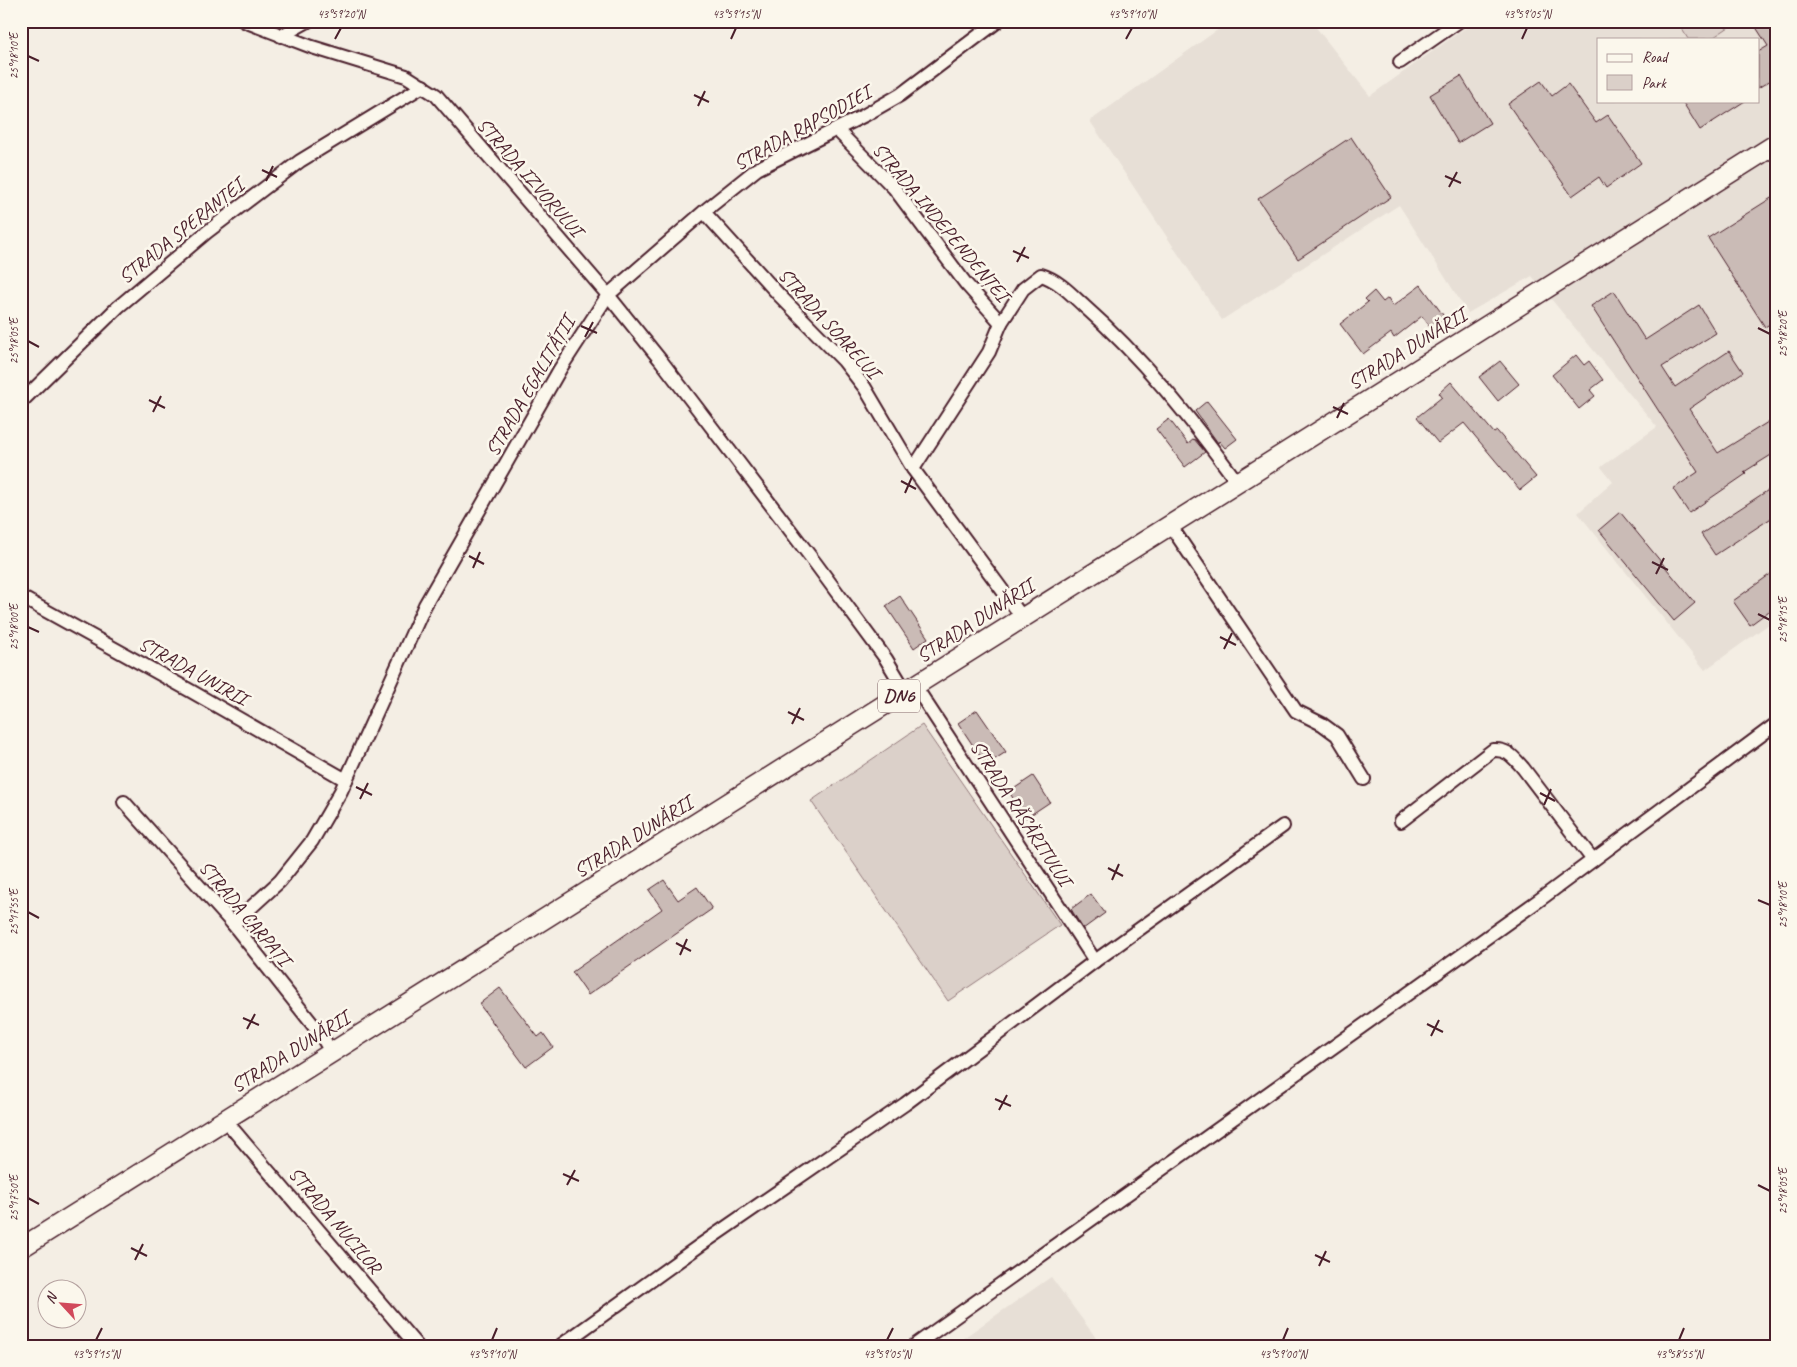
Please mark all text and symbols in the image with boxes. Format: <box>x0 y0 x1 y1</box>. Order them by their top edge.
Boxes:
text: 43°59'20"N <box>317 6 366 22</box>
text: 43°59'15"N <box>712 6 761 22</box>
text: 43°59'10"N <box>1108 6 1157 22</box>
text: 43°59'05"N <box>1503 6 1552 22</box>
text: 25°18'10"E <box>6 31 22 79</box>
legend <box>1597 38 1760 102</box>
text: Road <box>1642 48 1669 67</box>
text: Park <box>1642 74 1667 93</box>
street label: STRADA RAPSODIEI <box>729 78 879 176</box>
street label: STRADA IZVORULUI <box>472 112 592 245</box>
street label: STRADA INDEPENDENȚEI <box>867 137 1017 310</box>
street label: STRADA SPERANȚEI <box>113 170 252 289</box>
street label: STRADA SOARELUI <box>773 262 889 387</box>
street label: STRADA DUNĂRII <box>1343 301 1474 395</box>
street label: STRADA EGALITĂȚII <box>480 308 582 460</box>
text: 25°18'20"E <box>1775 309 1791 357</box>
text: 25°18'05"E <box>6 316 22 364</box>
street label: STRADA DUNĂRII <box>912 572 1042 668</box>
text: 25°18'15"E <box>1775 595 1791 643</box>
text: 25°18'00"E <box>6 602 22 650</box>
street label: STRADA UNIRII <box>134 631 255 713</box>
road number: DN6 <box>878 679 920 712</box>
street label: STRADA RĂSĂRITULUI <box>965 736 1080 894</box>
street label: STRADA DUNĂRII <box>569 789 700 883</box>
street label: STRADA CARPAȚI <box>194 855 299 975</box>
text: 25°18'10"E <box>1775 880 1791 928</box>
text: 25°17'55"E <box>6 887 22 935</box>
street label: STRADA DUNĂRII <box>226 1004 357 1098</box>
street label: STRADA NUCILOR <box>283 1161 388 1280</box>
text: 25°18'05"E <box>1775 1166 1791 1214</box>
text: 25°17'50"E <box>6 1173 22 1221</box>
north arrow <box>38 1280 88 1330</box>
text: N <box>41 1289 61 1306</box>
text: 43°59'15"N <box>72 1346 121 1362</box>
text: 43°59'10"N <box>468 1346 517 1362</box>
text: 43°59'05"N <box>863 1346 912 1362</box>
text: 43°59'00"N <box>1259 1346 1308 1362</box>
text: 43°58'55"N <box>1655 1346 1704 1362</box>

